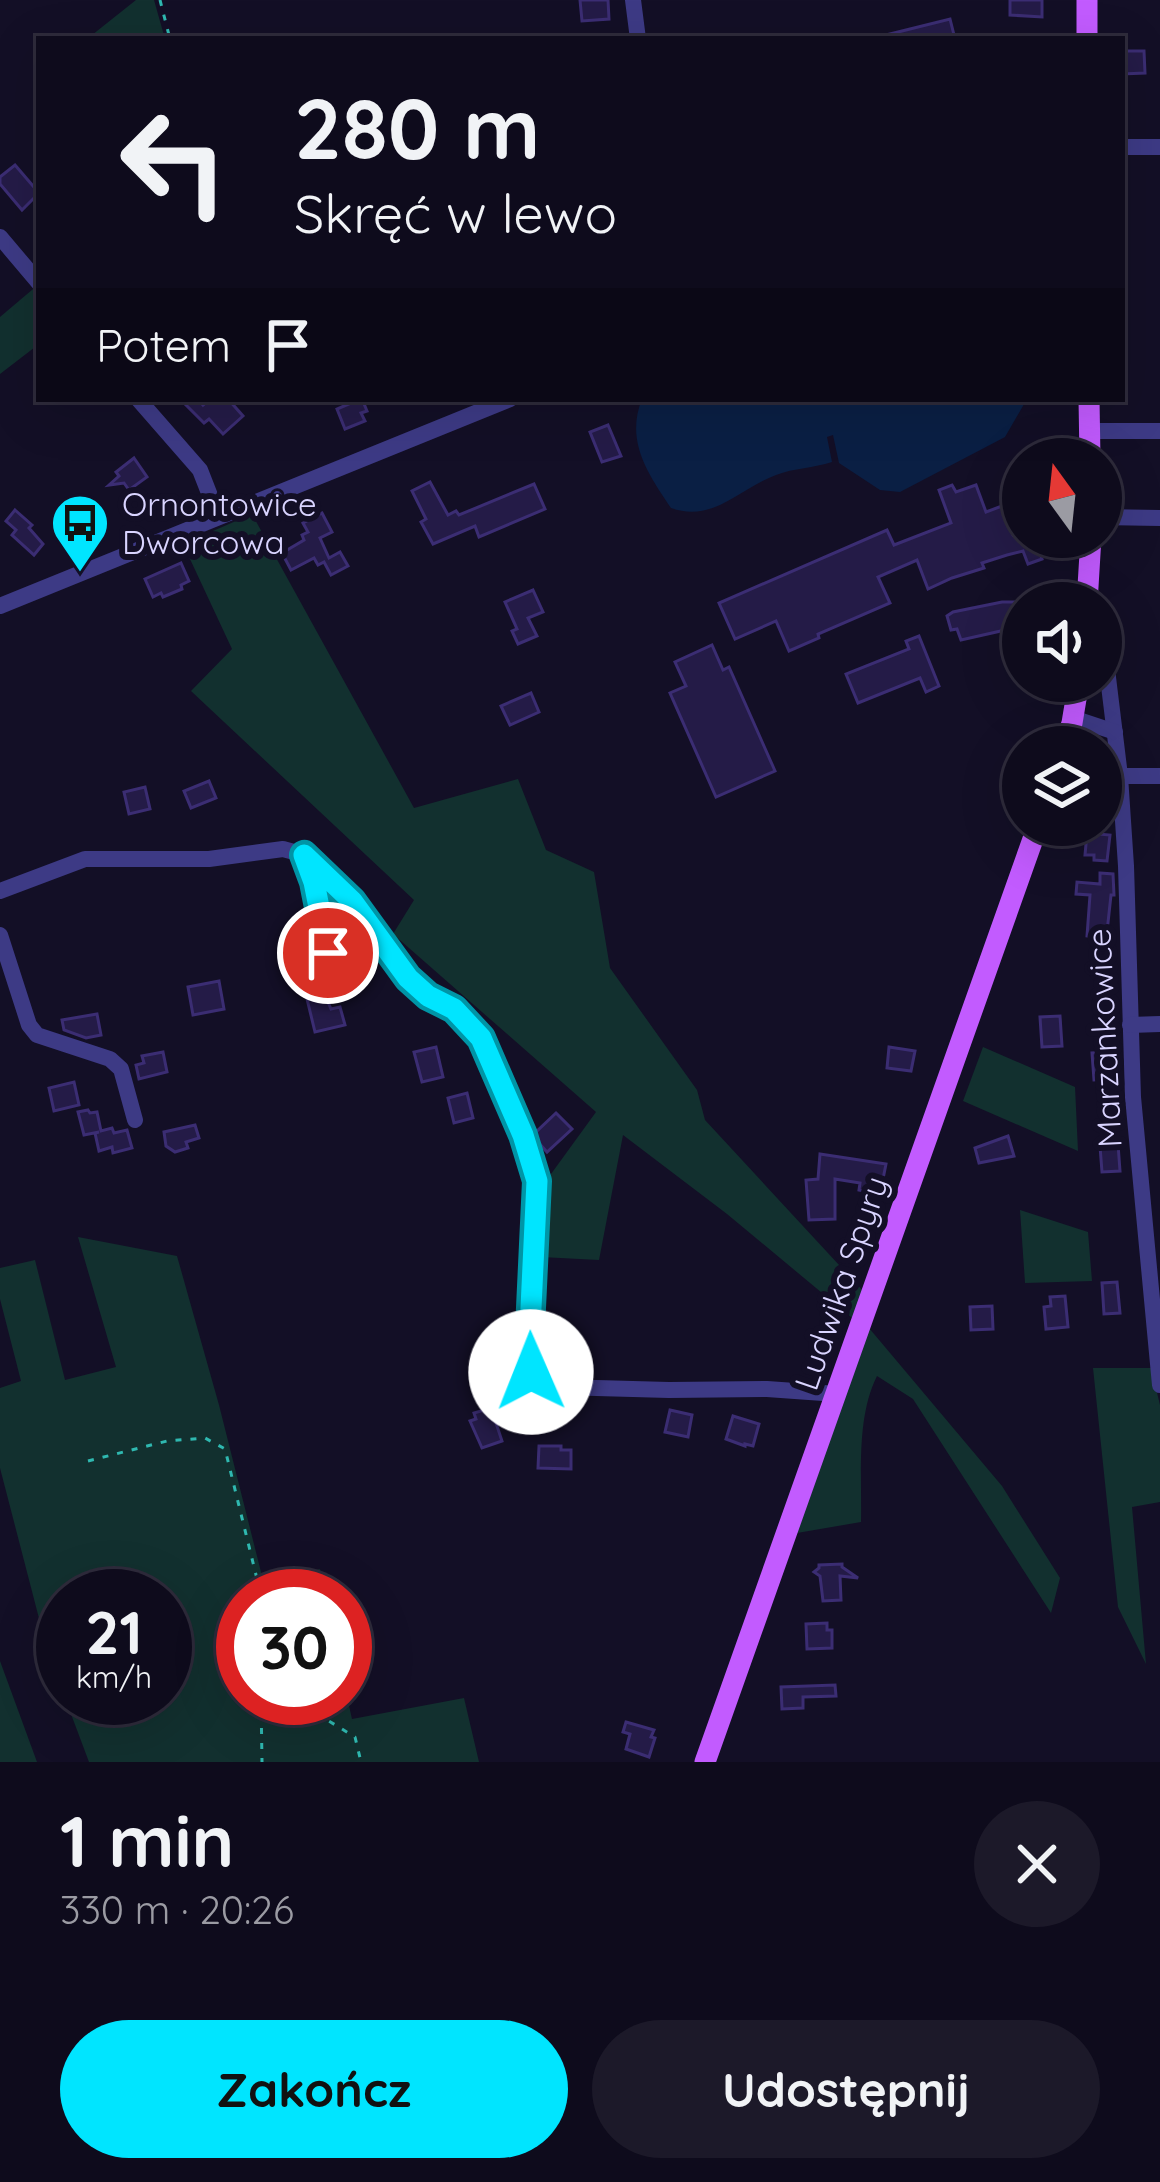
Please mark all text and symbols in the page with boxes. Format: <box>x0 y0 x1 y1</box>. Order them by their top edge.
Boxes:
text: 280 m <box>294 75 540 180</box>
icon: left <box>96 84 252 240</box>
text: Skręć w lewo <box>294 179 617 247</box>
icon: arrive <box>255 312 321 378</box>
text: Potem <box>96 317 231 373</box>
north arrow <box>1002 438 1122 558</box>
map controls <box>1002 438 1122 846</box>
place label: Ornontowice Dworcowa <box>122 483 317 562</box>
bus stop icon: Ornontowice Dworcowa <box>49 492 111 574</box>
button: sound <box>1002 582 1122 702</box>
button: layers <box>1002 726 1122 846</box>
pin <box>277 902 379 1004</box>
icon: arrive <box>295 920 361 986</box>
street label: Marzankowice <box>1077 927 1130 1149</box>
street label: Ludwika Spyry <box>785 1171 896 1395</box>
position arrow <box>468 1309 594 1435</box>
speed limit sign: 30 <box>216 1569 372 1725</box>
text: 21 <box>85 1594 143 1669</box>
text: km/h <box>76 1658 152 1696</box>
text: 1 min <box>60 1795 234 1885</box>
button: close <box>974 1801 1100 1927</box>
text: 330 m · 20:26 <box>60 1885 294 1934</box>
button: Zakończ <box>60 2020 568 2158</box>
button: Udostępnij <box>592 2020 1100 2158</box>

